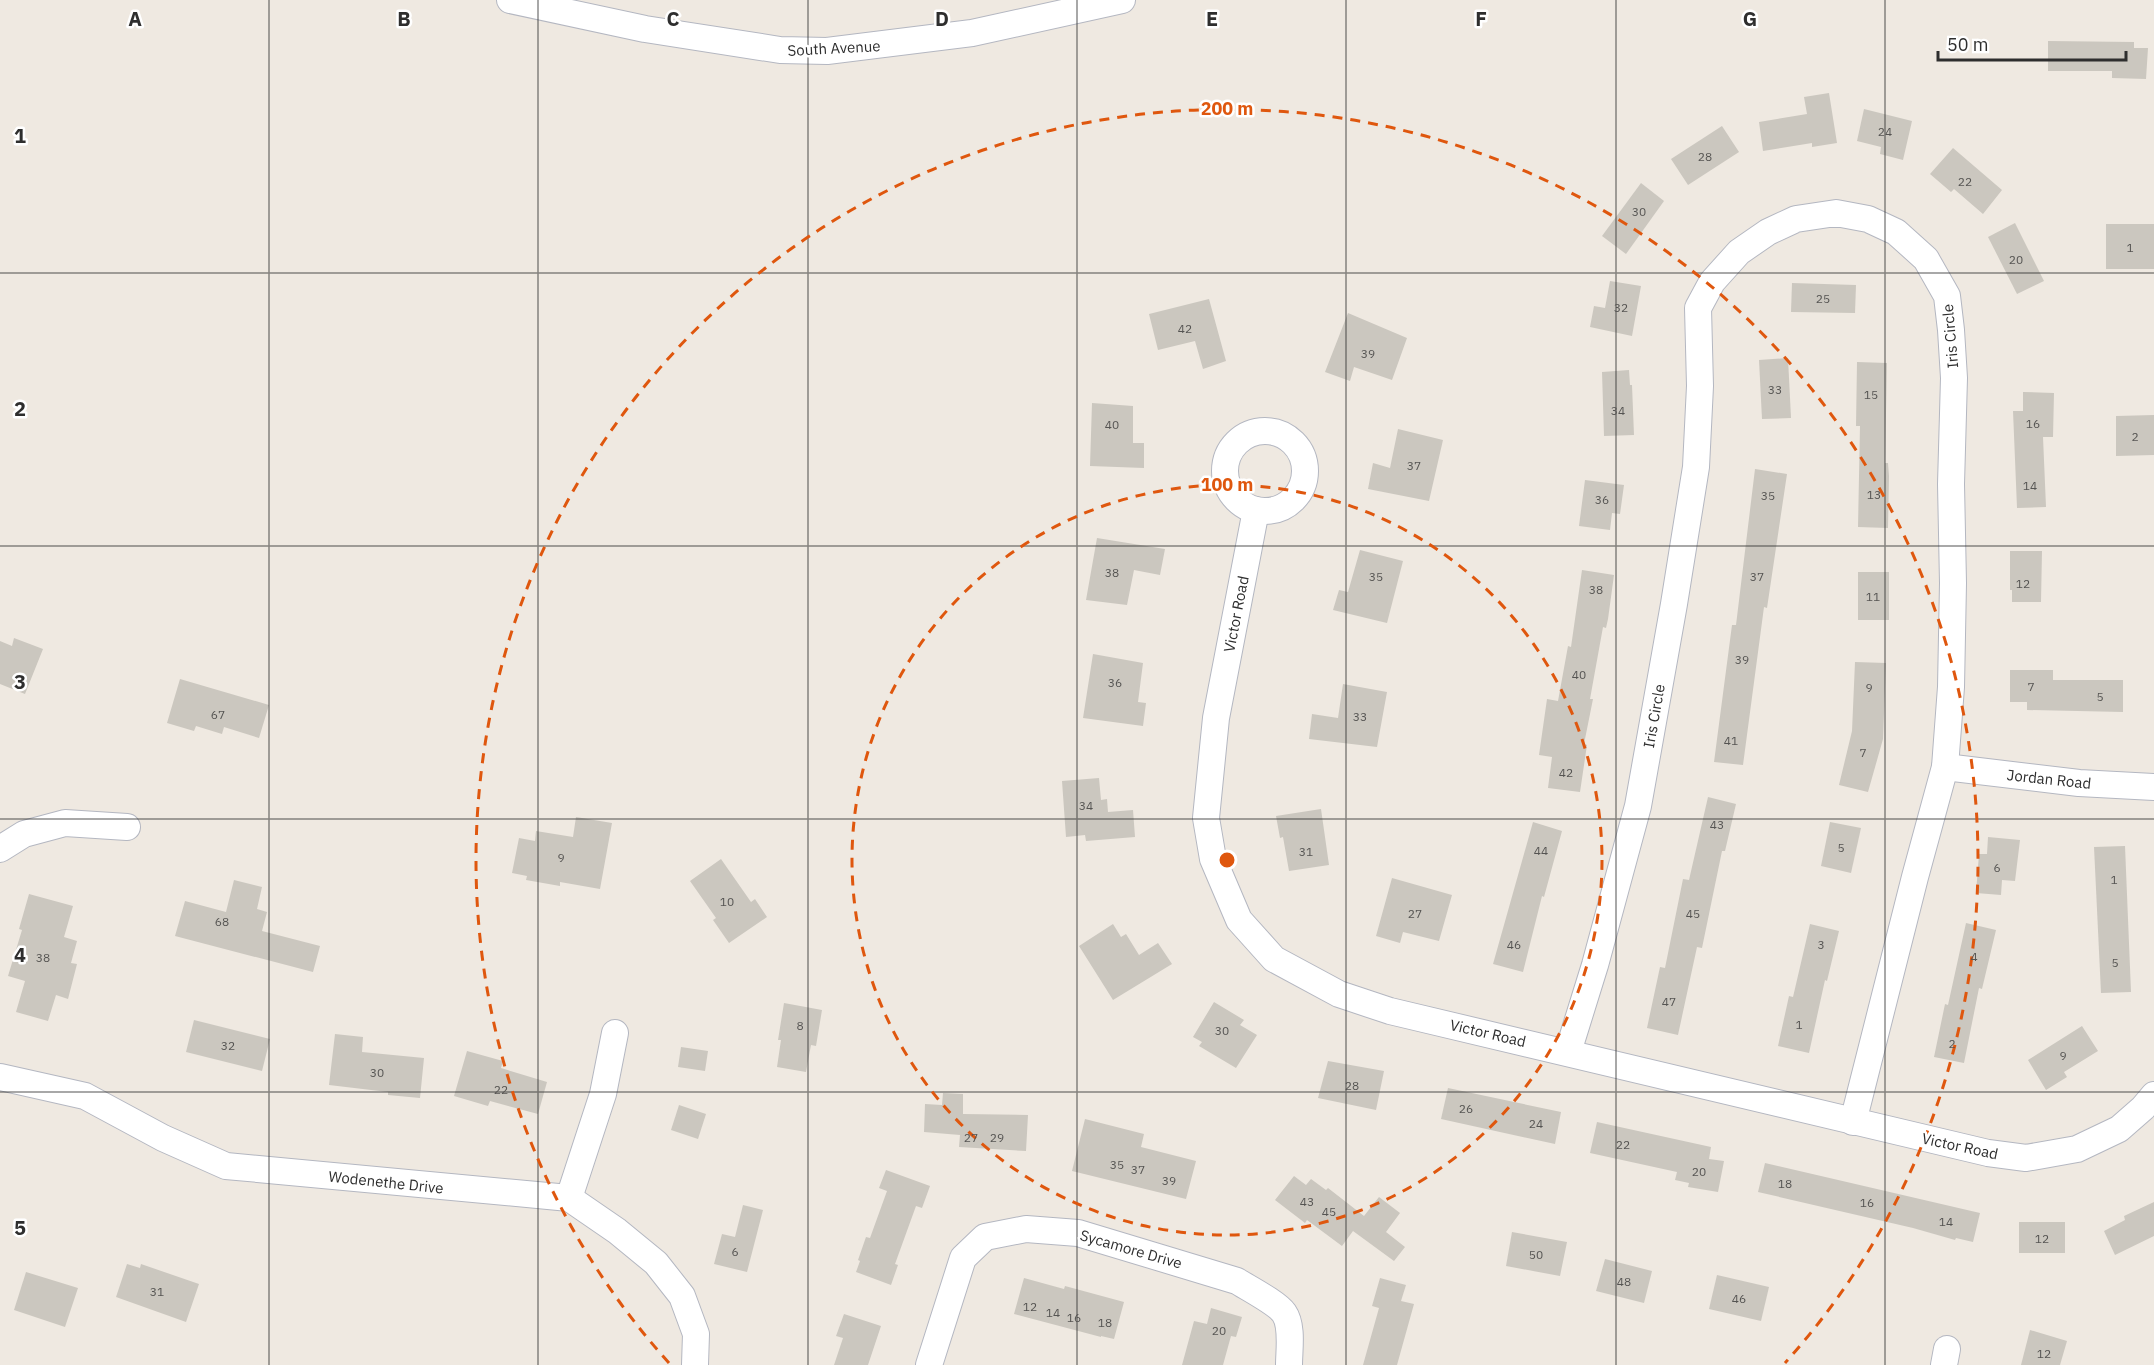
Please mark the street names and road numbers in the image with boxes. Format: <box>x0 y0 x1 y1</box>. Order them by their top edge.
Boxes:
street label: South Avenue <box>787 36 881 60</box>
street label: Iris Circle <box>1938 303 1962 369</box>
street label: Victor Road <box>1219 574 1253 654</box>
street label: Iris Circle <box>1639 683 1669 749</box>
street label: Jordan Road <box>2006 765 2092 793</box>
street label: Victor Road <box>1448 1015 1528 1051</box>
street label: Victor Road <box>1920 1129 2000 1163</box>
street label: Wodenethe Drive <box>328 1167 444 1197</box>
street label: Sycamore Drive <box>1078 1225 1184 1273</box>

